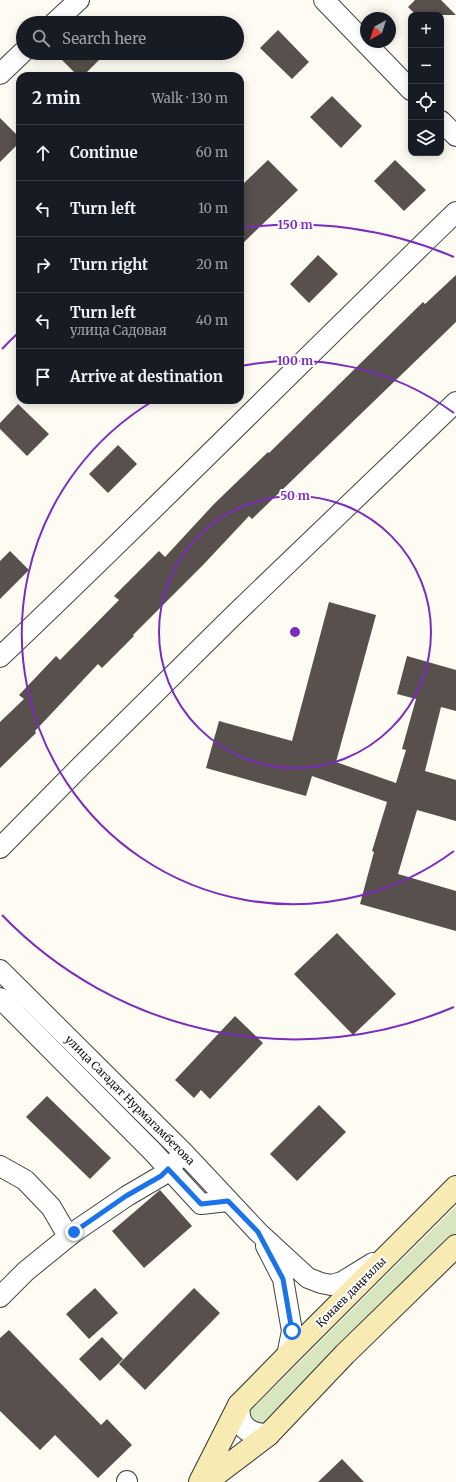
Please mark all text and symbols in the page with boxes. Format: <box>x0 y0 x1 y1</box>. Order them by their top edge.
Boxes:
north arrow <box>360 12 396 48</box>
map controls <box>408 12 444 156</box>
button: + <box>408 12 444 48</box>
search box <box>16 16 244 60</box>
icon: search <box>30 27 52 49</box>
text: Search here <box>62 29 146 48</box>
button: − <box>408 48 444 84</box>
button: locate <box>408 84 444 120</box>
text: 2 min <box>32 87 80 109</box>
text: Walk · 130 m <box>151 90 228 107</box>
button: layers <box>408 120 444 156</box>
icon: ahead <box>32 142 54 164</box>
text: Continue <box>70 143 138 162</box>
text: 60 m <box>196 144 228 161</box>
icon: left <box>32 198 54 220</box>
text: Turn left <box>70 199 136 218</box>
text: 10 m <box>198 200 228 217</box>
text: 150 m <box>278 217 313 232</box>
icon: right <box>32 254 54 276</box>
text: Turn right <box>70 255 148 274</box>
text: 20 m <box>196 256 228 273</box>
text: Turn left <box>70 303 136 322</box>
icon: left <box>32 310 54 332</box>
text: 40 m <box>196 312 228 329</box>
text: улица Садовая <box>70 322 167 339</box>
text: 100 m <box>277 353 313 368</box>
icon: arrive <box>32 366 54 388</box>
text: Arrive at destination <box>70 367 223 386</box>
text: 50 m <box>280 488 310 503</box>
centre of rings <box>288 625 302 639</box>
street label: улица Сагадат Нурмагамбетова <box>62 1032 198 1168</box>
route end <box>65 1223 83 1241</box>
street label: Қонаев даңғылы <box>313 1254 389 1330</box>
route start <box>283 1322 301 1340</box>

